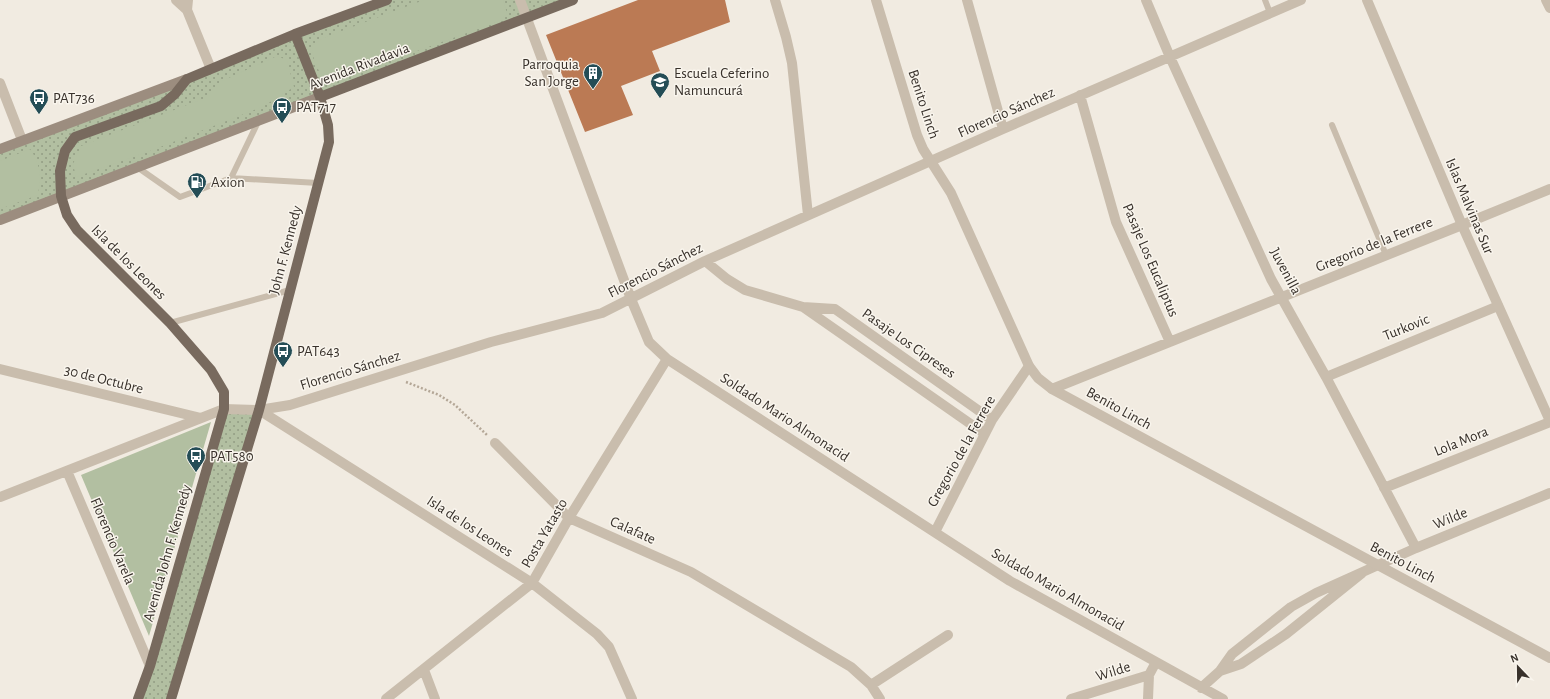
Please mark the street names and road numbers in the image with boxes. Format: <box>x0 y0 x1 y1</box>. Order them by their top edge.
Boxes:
street label: Avenida Rivadavia <box>307 40 412 93</box>
street label: Benito Linch <box>905 68 942 141</box>
street label: Florencio Sánchez <box>956 84 1057 140</box>
street label: Islas Malvinas Sur <box>1443 156 1496 256</box>
street label: Pasaje Los Eucaliptus <box>1120 201 1181 319</box>
street label: John F. Kennedy <box>266 203 305 296</box>
street label: Gregorio de la Ferrere <box>1314 214 1435 275</box>
street label: Isla de los Leones <box>88 222 169 303</box>
street label: Florencio Sánchez <box>605 240 705 301</box>
street label: Juvenilla <box>1267 245 1304 297</box>
street label: Pasaje Los Cipreses <box>859 306 958 381</box>
street label: Turkovic <box>1381 311 1432 343</box>
street label: Florencio Sánchez <box>298 348 402 393</box>
street label: 30 de Octubre <box>63 362 145 397</box>
street label: Soldado Mario Almonacid <box>718 370 852 465</box>
street label: Benito Linch <box>1084 384 1154 432</box>
street label: Gregorio de la Ferrere <box>925 393 998 509</box>
street label: Lola Mora <box>1432 424 1490 459</box>
street label: Avenida John F. Kennedy <box>141 482 194 623</box>
street label: Isla de los Leones <box>424 493 515 560</box>
street label: Florencio Varela <box>87 495 138 587</box>
street label: Posta Yatasto <box>519 496 570 571</box>
street label: Wilde <box>1431 505 1469 532</box>
street label: Calafate <box>608 514 658 547</box>
street label: Benito Linch <box>1368 539 1438 586</box>
street label: Soldado Mario Almonacid <box>989 545 1127 634</box>
street label: Wilde <box>1094 659 1132 684</box>

